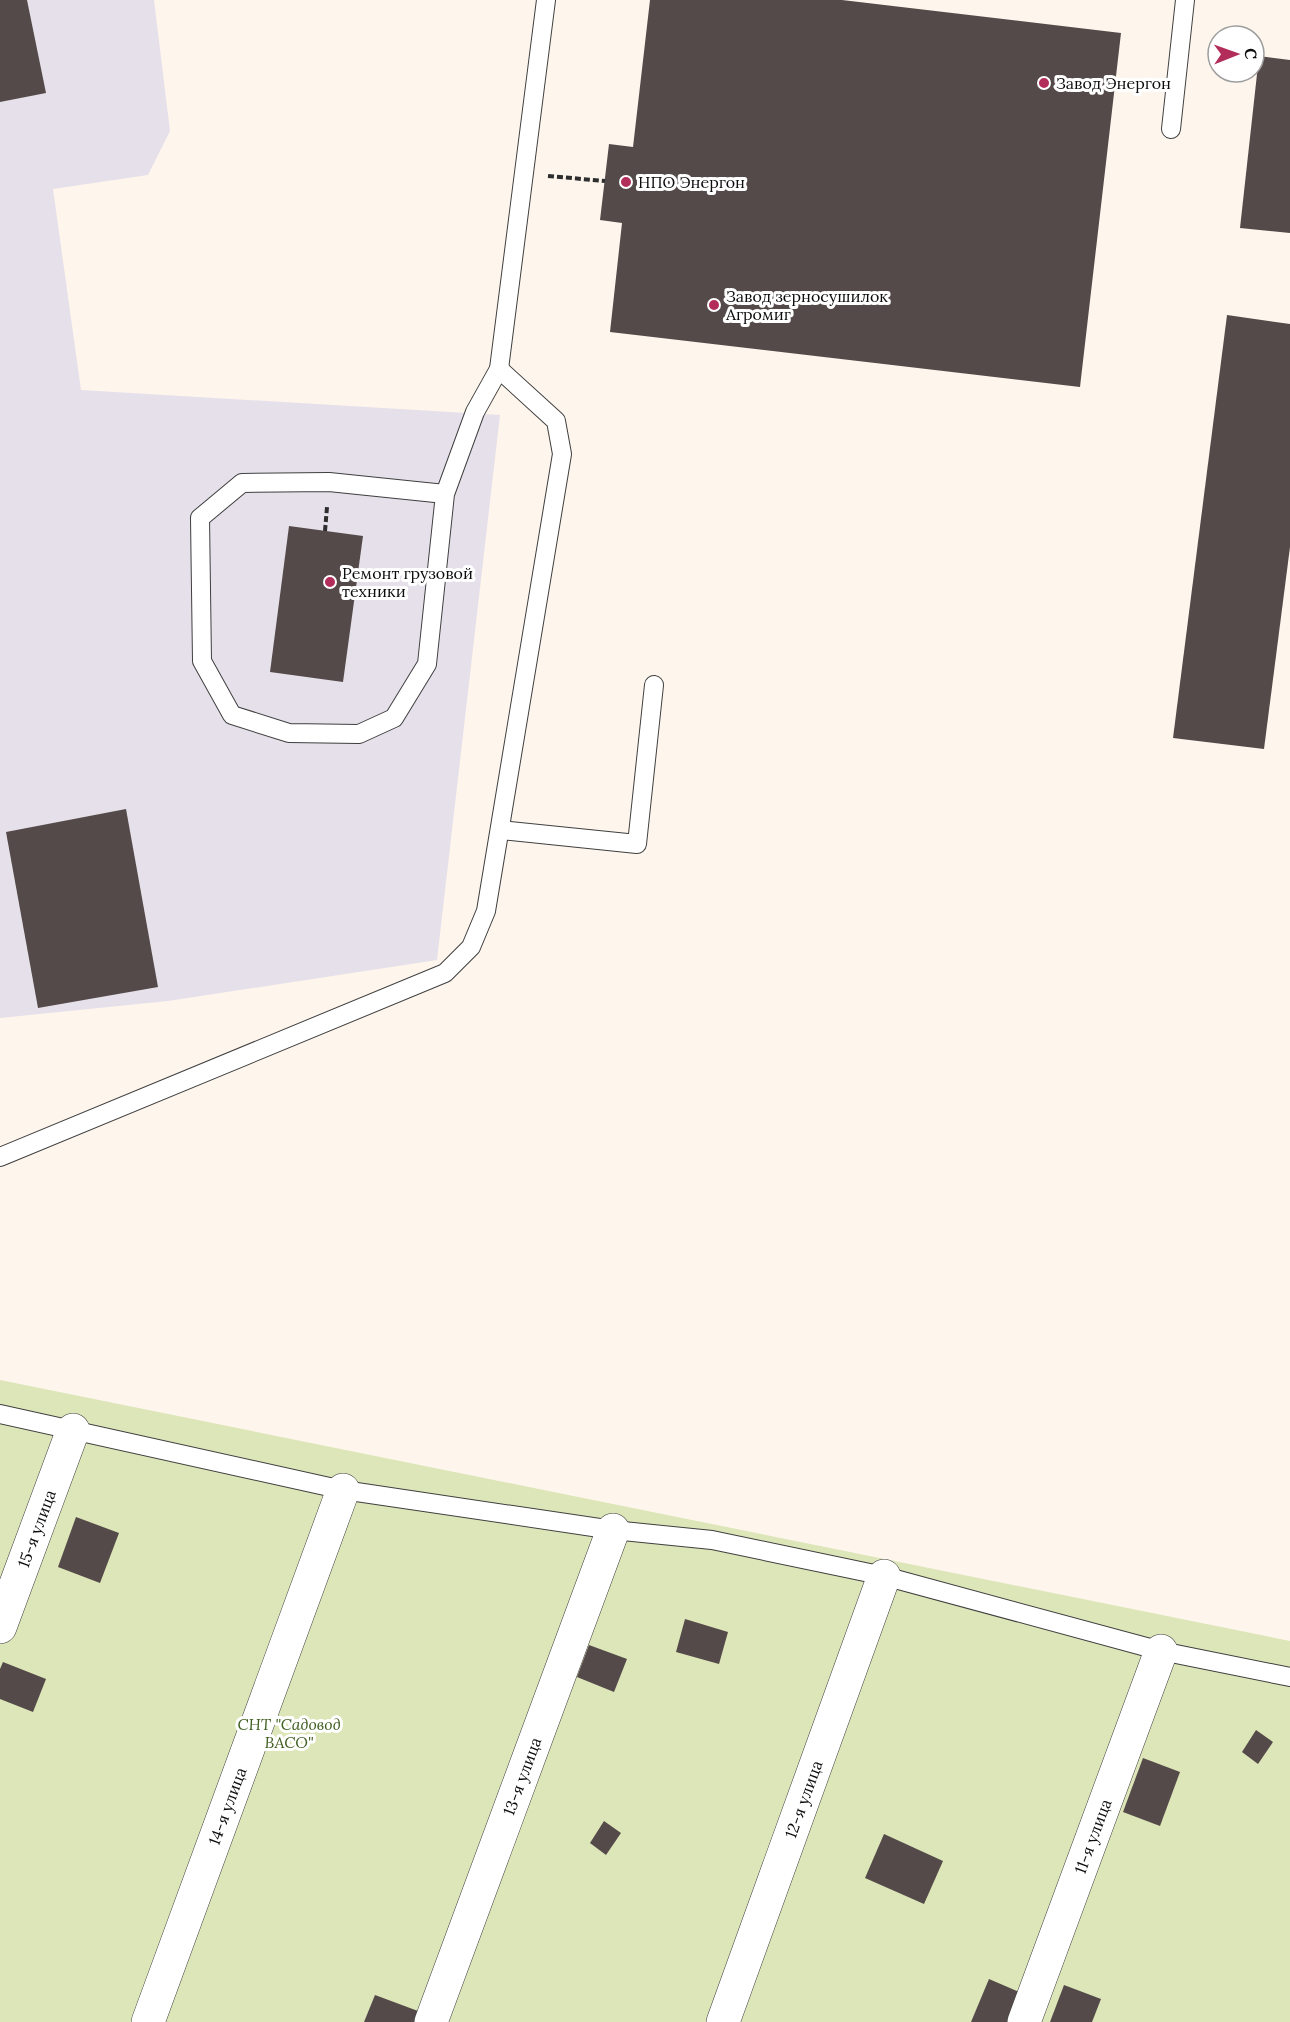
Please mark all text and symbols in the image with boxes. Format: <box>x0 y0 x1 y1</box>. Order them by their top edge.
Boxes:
north arrow <box>1206 24 1266 84</box>
text: С <box>1241 48 1261 59</box>
place label: Завод Энергон <box>1056 73 1171 93</box>
marker: Завод Энергон <box>1037 76 1051 90</box>
place label: НПО Энергон <box>638 172 745 192</box>
marker: НПО Энергон <box>619 175 633 189</box>
place label: Завод зерносушилок Агромиг <box>725 286 888 324</box>
marker: Завод зерносушилок Агромиг <box>707 298 721 312</box>
place label: Ремонт грузовой техники <box>342 563 473 601</box>
marker: Ремонт грузовой техники <box>323 575 337 589</box>
street label: 15-я улица <box>13 1487 60 1570</box>
park label: СНТ "Садовод ВАСО" <box>237 1714 341 1752</box>
street label: 13-я улица <box>498 1735 545 1818</box>
street label: 12-я улица <box>780 1758 827 1841</box>
street label: 14-я улица <box>204 1764 251 1848</box>
street label: 11-я улица <box>1070 1796 1116 1876</box>

